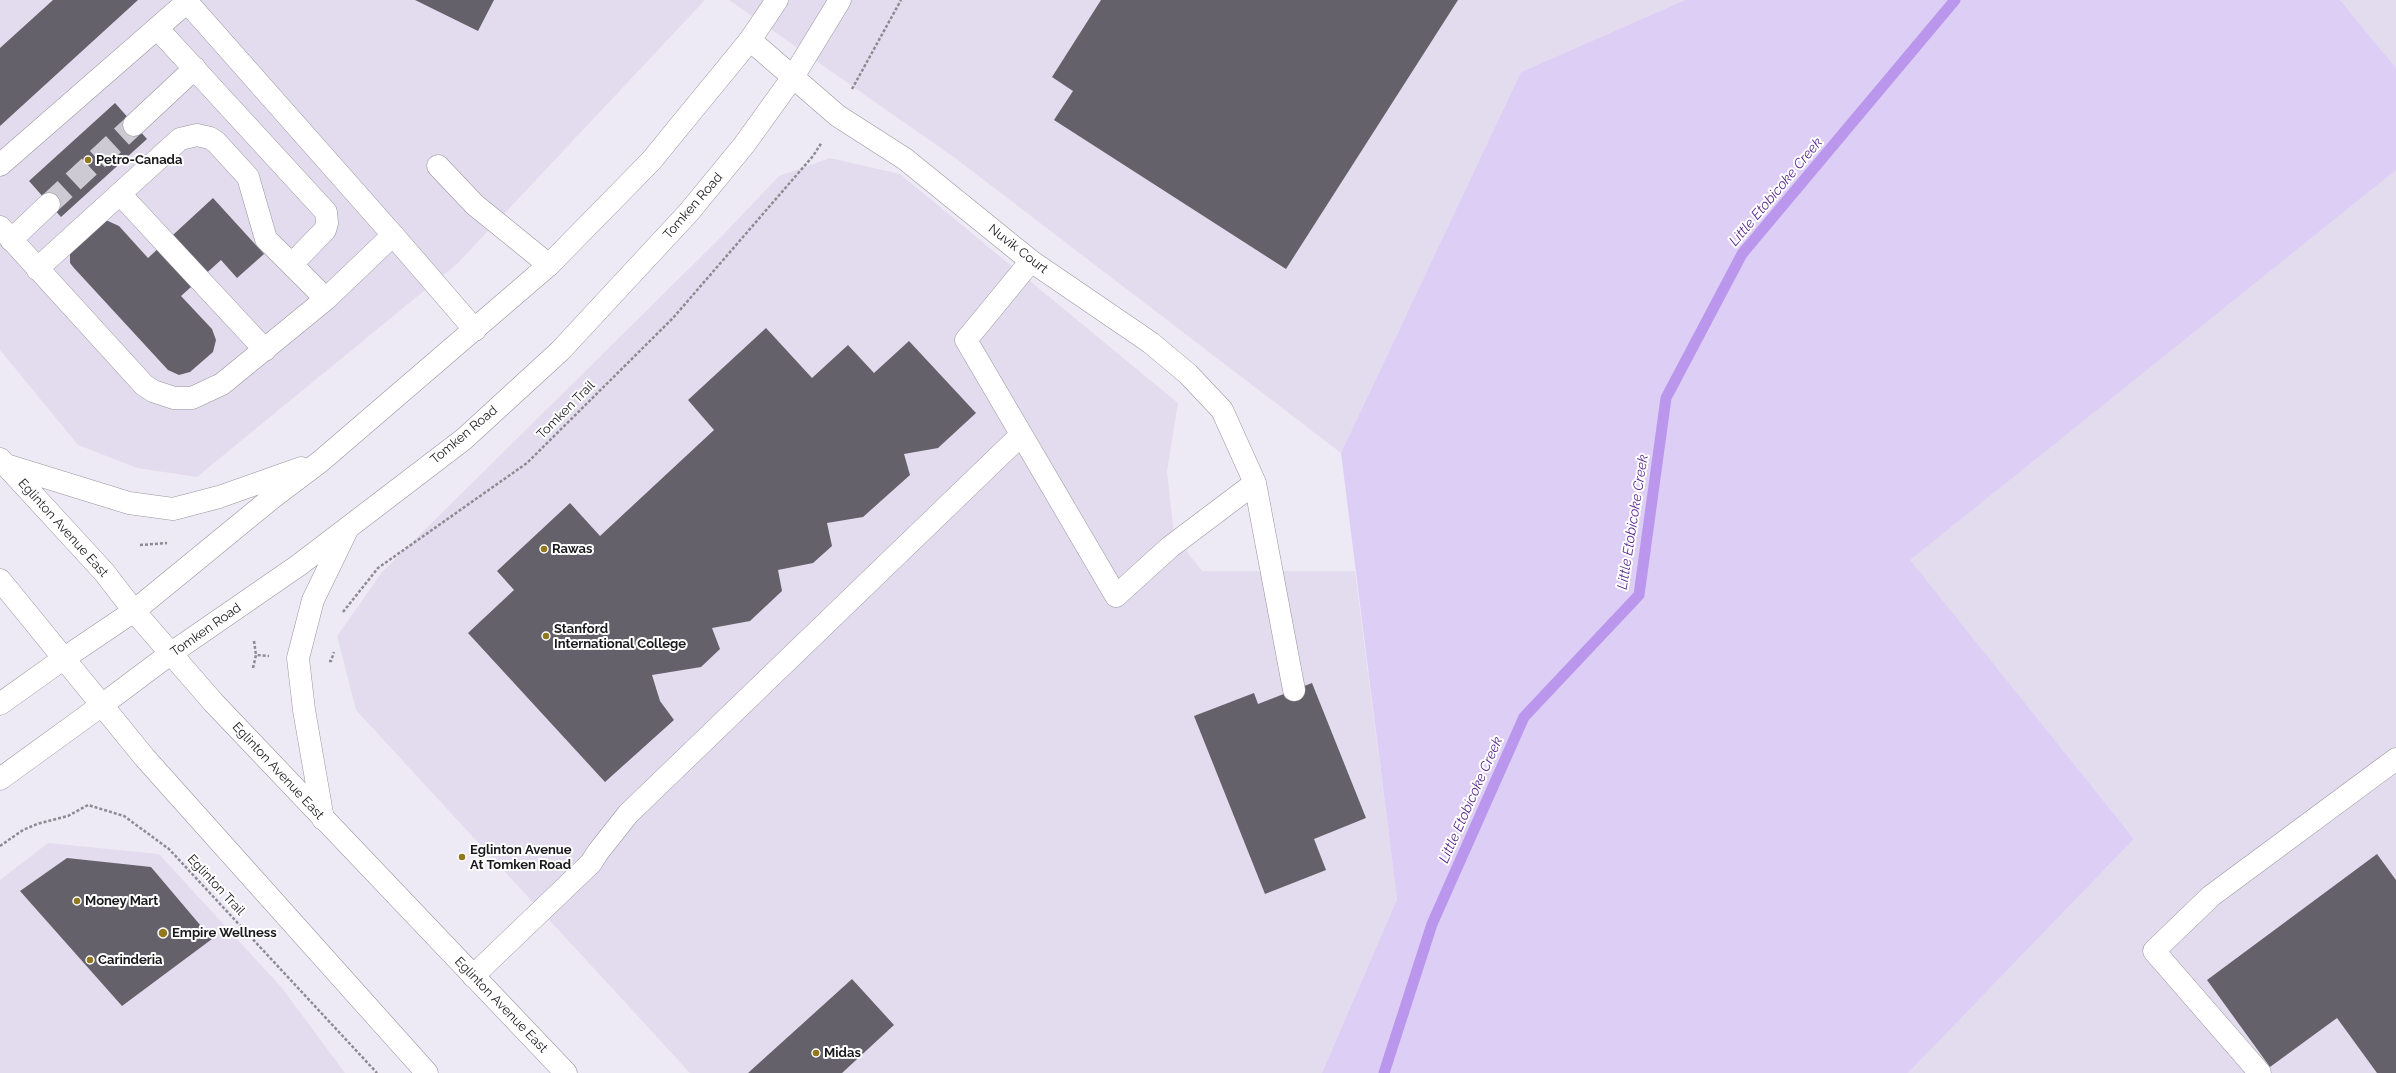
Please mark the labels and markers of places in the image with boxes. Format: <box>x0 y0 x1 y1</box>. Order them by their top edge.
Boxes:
place label: Petro-Canada <box>96 152 182 168</box>
marker: Petro-Canada <box>83 155 93 165</box>
place label: Rawas <box>552 541 592 557</box>
marker: Rawas <box>539 544 549 554</box>
place label: Stanford International College <box>554 621 686 652</box>
marker: Stanford International College <box>541 631 551 641</box>
place label: Eglinton Avenue At Tomken Road <box>470 842 572 873</box>
marker: Eglinton Avenue At Tomken Road <box>457 852 467 862</box>
place label: Money Mart <box>85 893 158 909</box>
marker: Money Mart <box>72 896 82 906</box>
place label: Empire Wellness <box>172 925 277 941</box>
marker: Empire Wellness <box>157 927 169 939</box>
place label: Carinderia <box>98 952 163 968</box>
marker: Carinderia <box>85 955 95 965</box>
place label: Midas <box>824 1045 861 1061</box>
marker: Midas <box>811 1048 821 1058</box>

